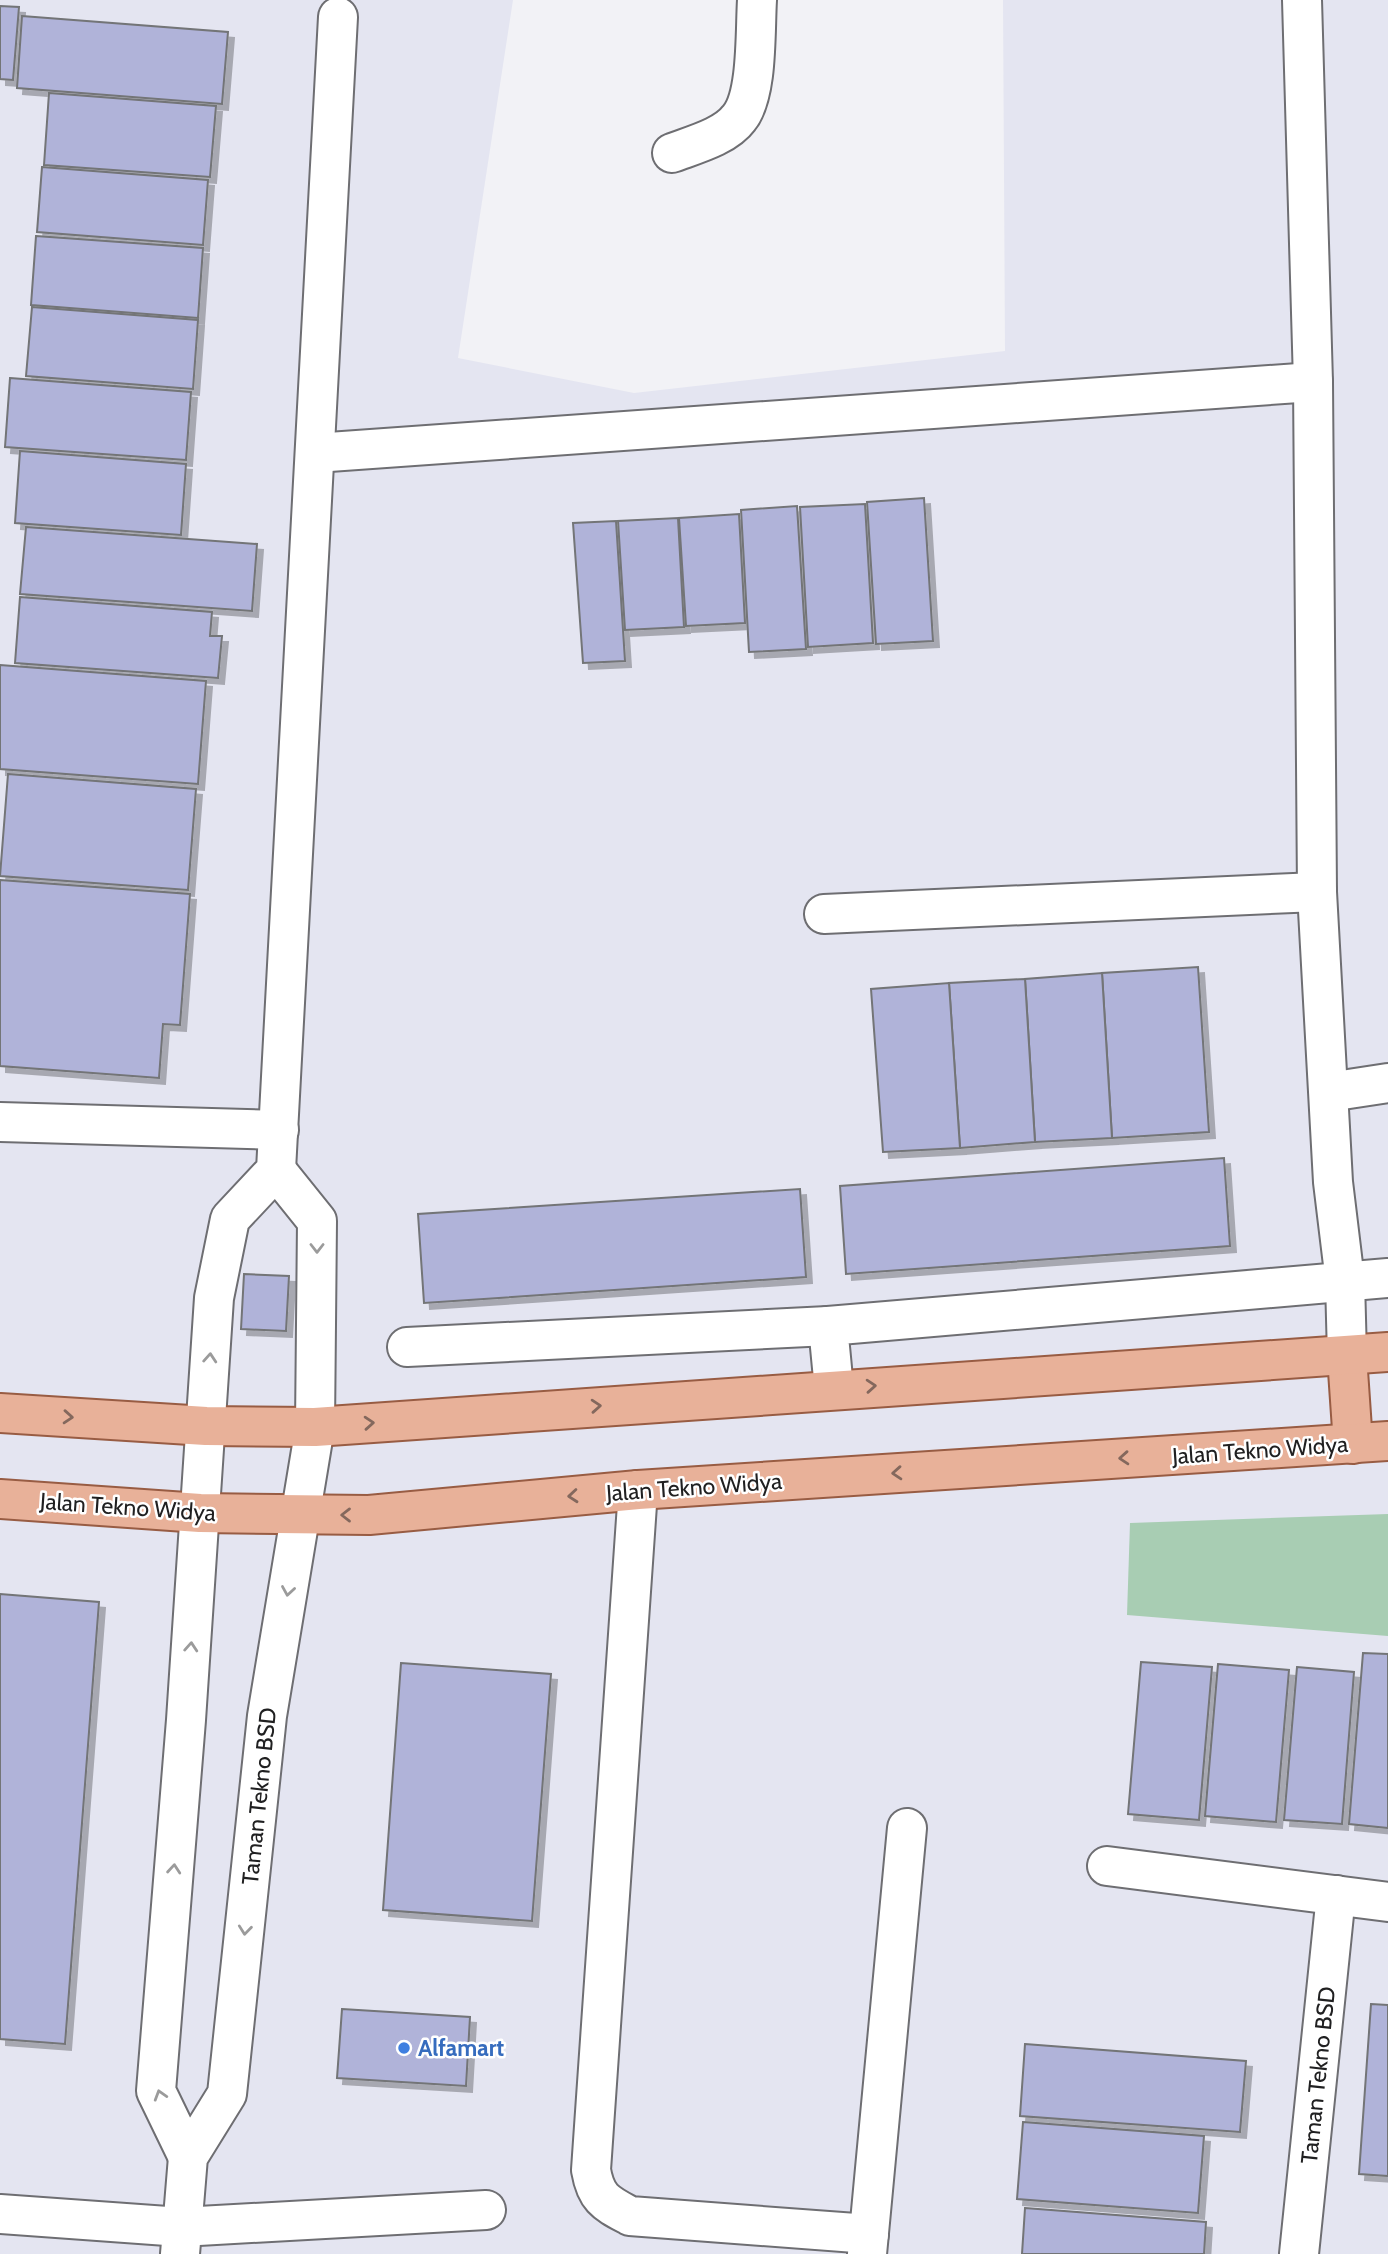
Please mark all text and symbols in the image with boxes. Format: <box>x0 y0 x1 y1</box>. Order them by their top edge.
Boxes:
one-way arrow <box>309 1243 325 1254</box>
one-way arrow <box>202 1352 217 1363</box>
one-way arrow <box>866 1379 877 1394</box>
one-way arrow <box>590 1399 601 1414</box>
one-way arrow <box>63 1410 74 1425</box>
one-way arrow <box>363 1416 374 1431</box>
street label: Jalan Tekno Widya <box>1170 1430 1349 1470</box>
one-way arrow <box>1119 1451 1130 1466</box>
one-way arrow <box>892 1465 903 1480</box>
street label: Jalan Tekno Widya <box>604 1467 783 1507</box>
street label: Jalan Tekno Widya <box>38 1487 217 1527</box>
one-way arrow <box>567 1488 578 1503</box>
one-way arrow <box>340 1507 351 1523</box>
one-way arrow <box>281 1585 296 1597</box>
one-way arrow <box>183 1642 198 1653</box>
street label: Taman Tekno BSD <box>236 1706 282 1886</box>
one-way arrow <box>166 1864 181 1875</box>
one-way arrow <box>237 1924 252 1936</box>
street label: Taman Tekno BSD <box>1295 1985 1341 2165</box>
place label: Alfamart <box>418 2034 504 2062</box>
marker: Alfamart <box>396 2040 412 2056</box>
one-way arrow <box>154 2090 168 2102</box>

